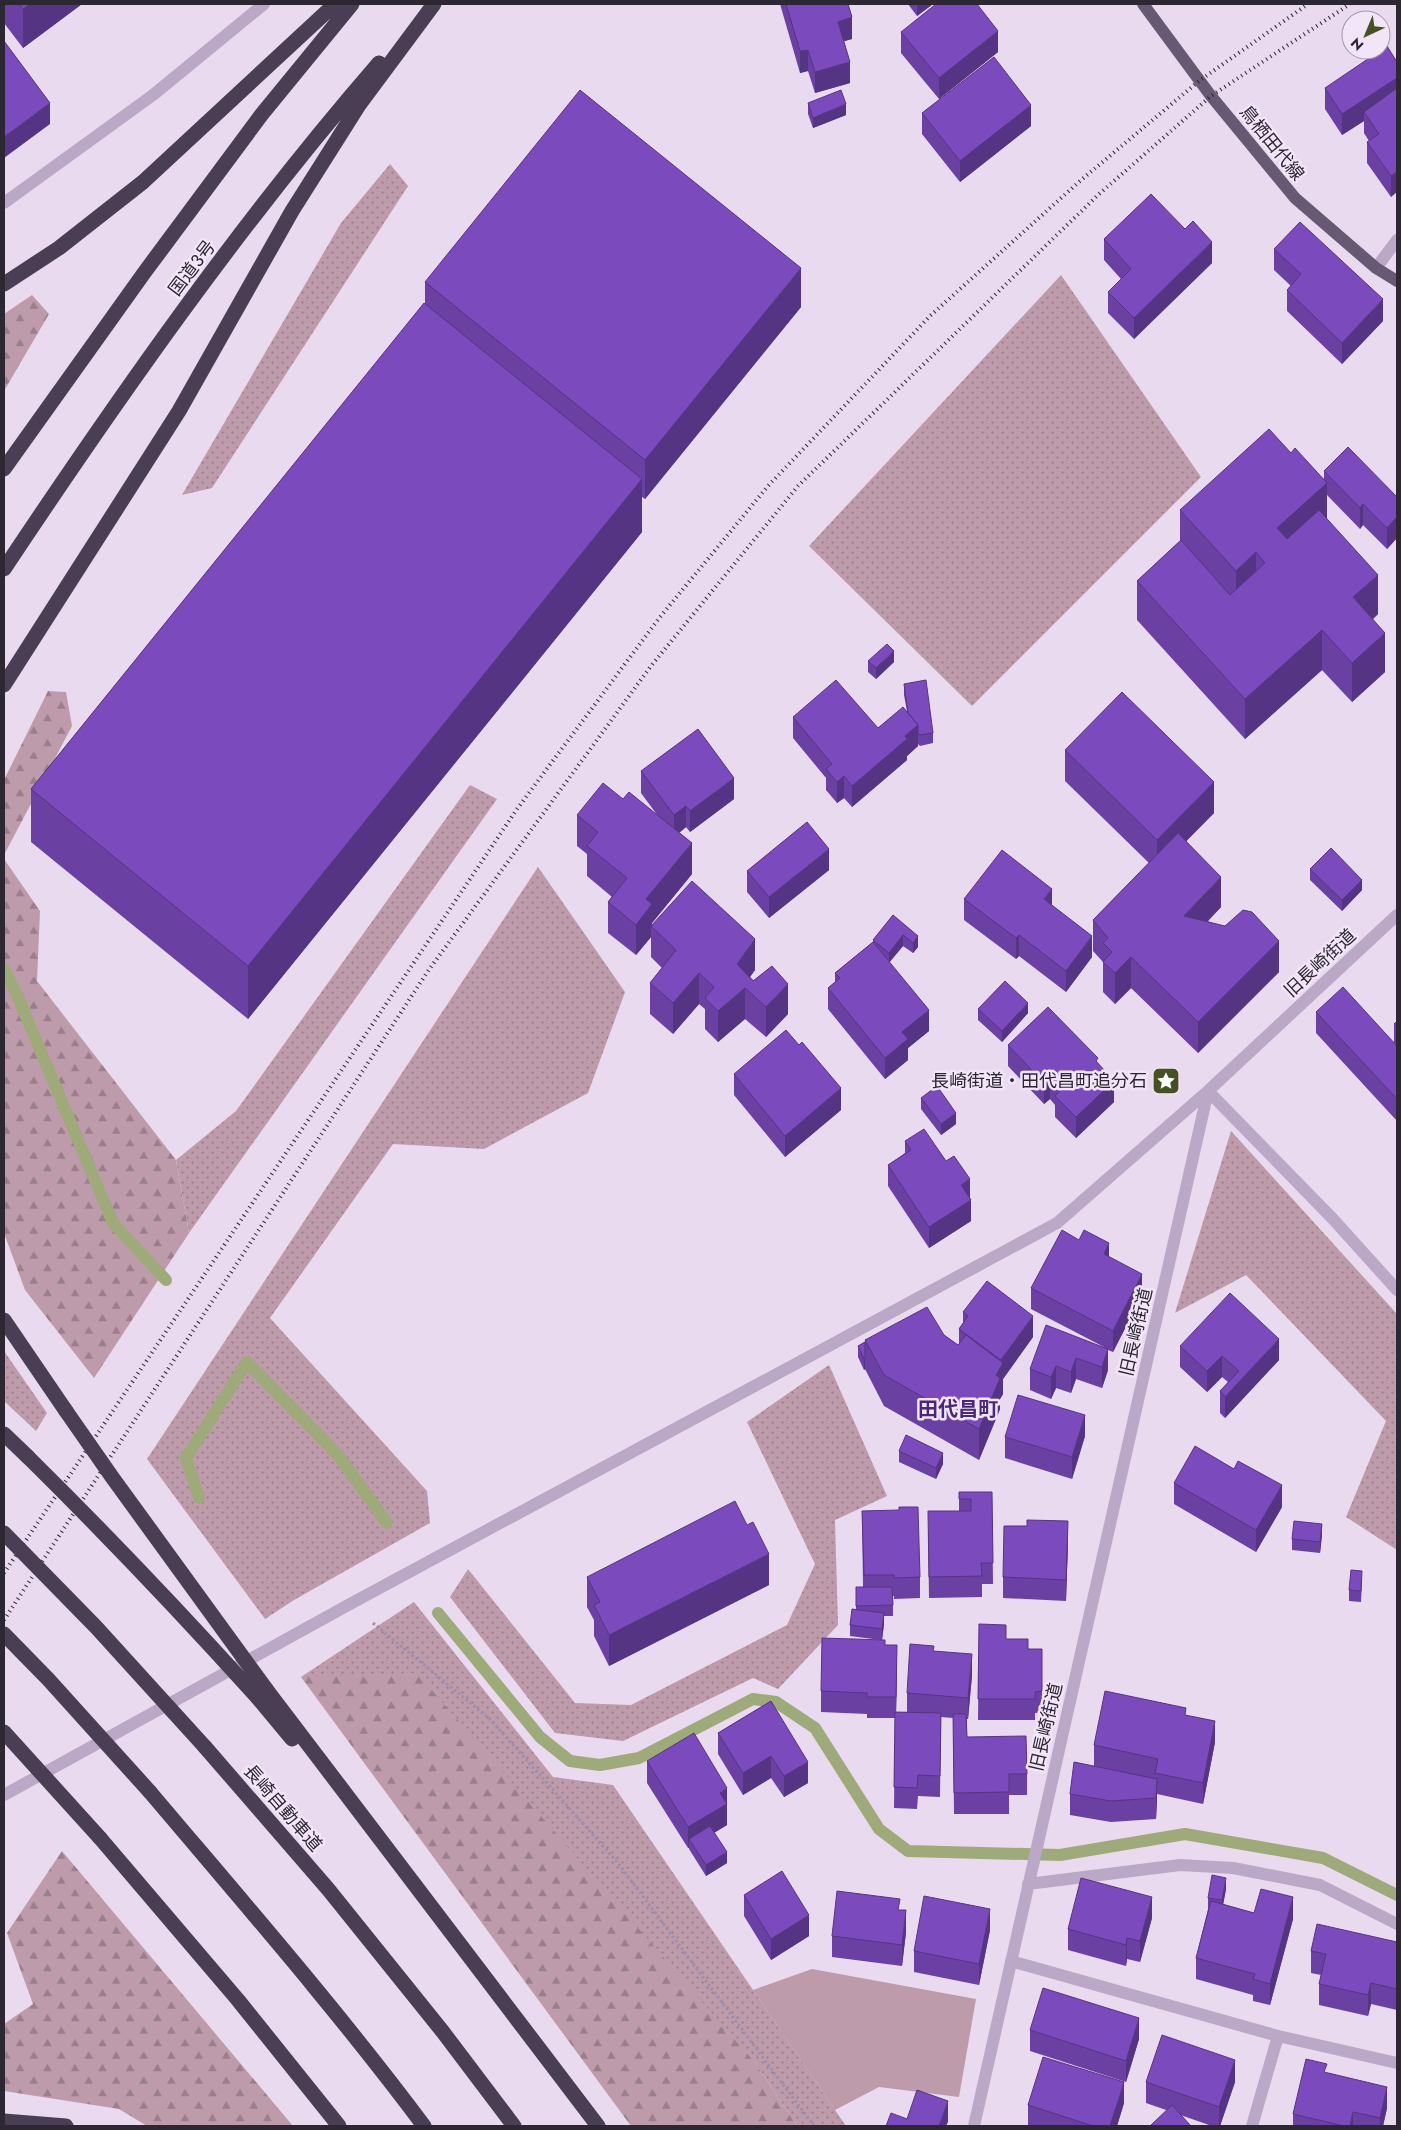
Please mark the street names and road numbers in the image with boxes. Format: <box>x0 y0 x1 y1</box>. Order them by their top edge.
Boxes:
street label: 鳥栖田代線 <box>1234 100 1310 186</box>
street label: 国道3号 <box>162 235 222 301</box>
street label: 旧長崎街道 <box>1278 923 1362 1003</box>
street label: 旧長崎街道 <box>1113 1285 1159 1379</box>
street label: 旧長崎街道 <box>1023 1680 1069 1774</box>
street label: 長崎自動車道 <box>238 1759 328 1857</box>

